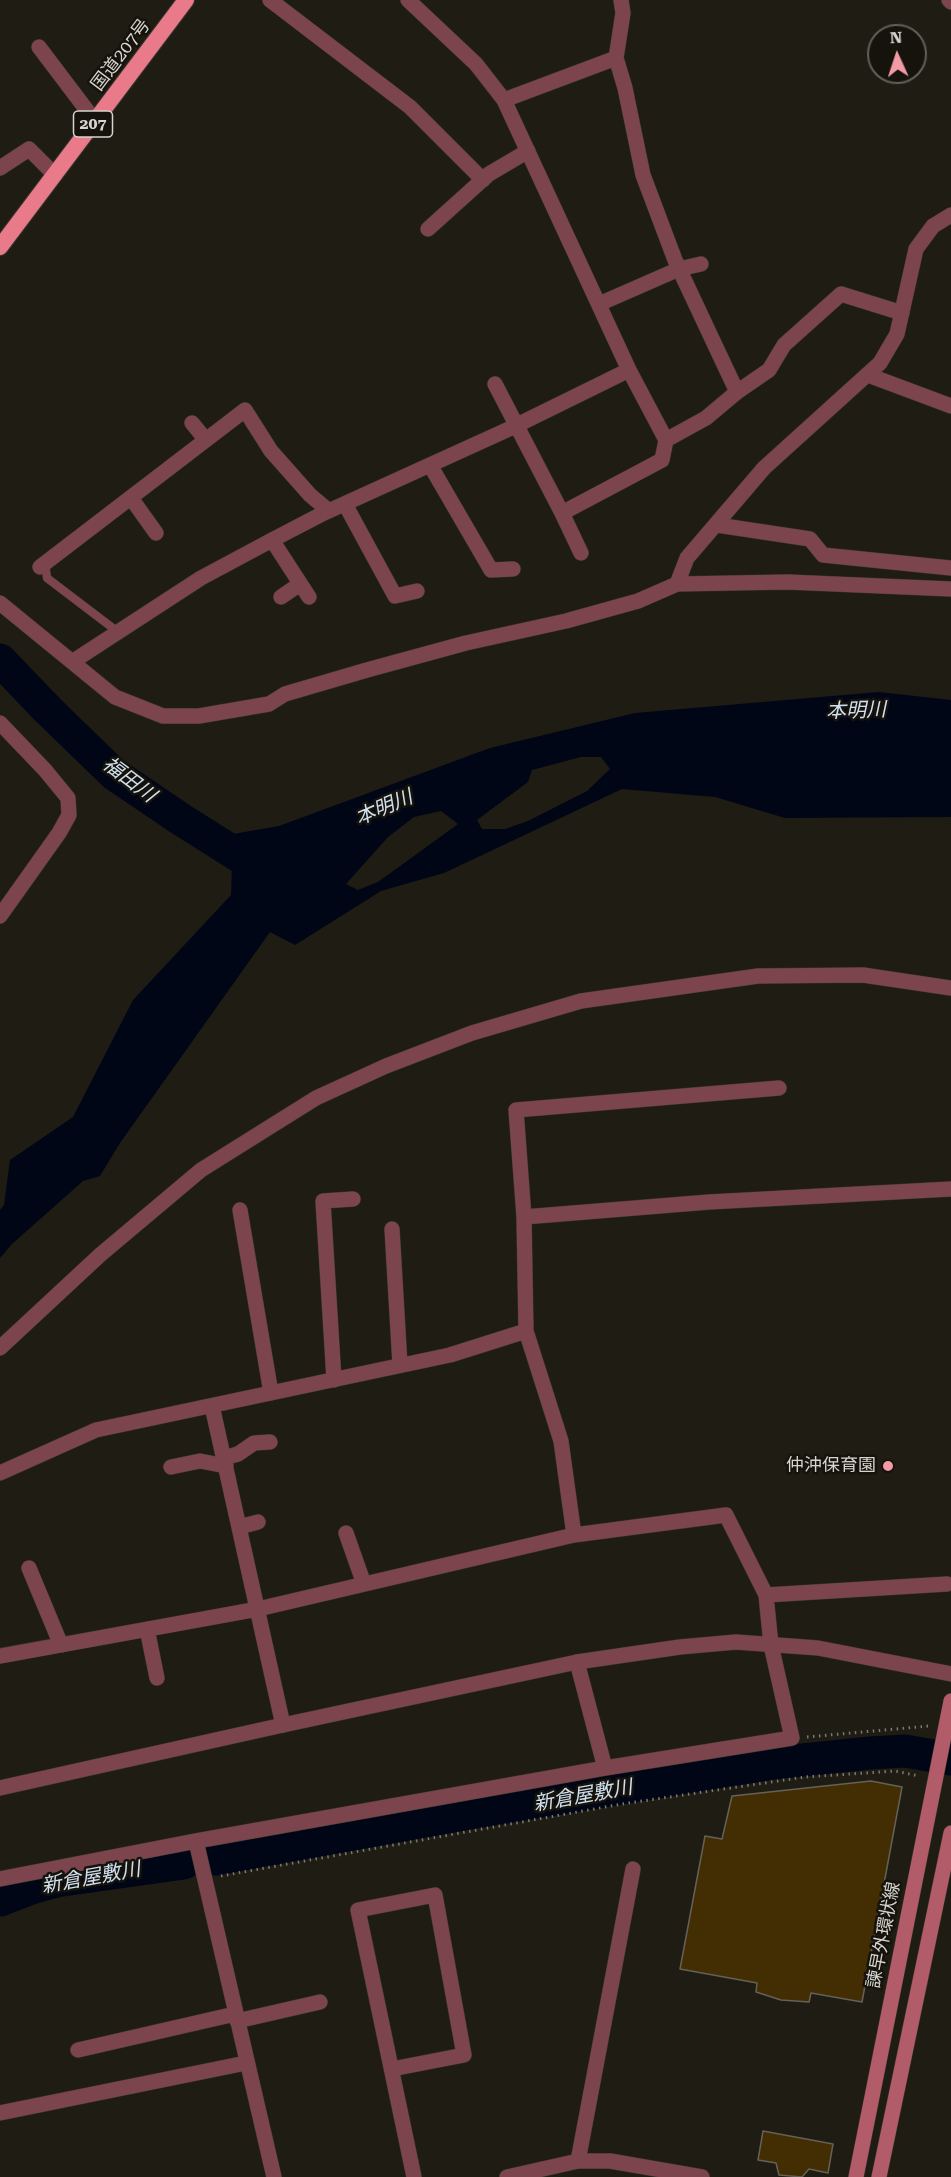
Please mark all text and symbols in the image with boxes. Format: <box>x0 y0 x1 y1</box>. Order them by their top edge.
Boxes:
street label: 国道207号 <box>87 15 155 95</box>
north arrow <box>867 24 927 84</box>
text: N <box>889 28 903 47</box>
road number: 207 <box>74 111 112 137</box>
water label: 本明川 <box>826 698 886 724</box>
water label: 福田川 <box>98 752 160 808</box>
water label: 本明川 <box>352 785 416 831</box>
place label: 仲沖保育園 <box>786 1455 876 1477</box>
marker: 仲沖保育園 <box>881 1459 895 1473</box>
water label: 新倉屋敷川 <box>532 1775 634 1817</box>
water label: 新倉屋敷川 <box>40 1857 142 1899</box>
street label: 諫早外環状線 <box>863 1880 905 1990</box>

